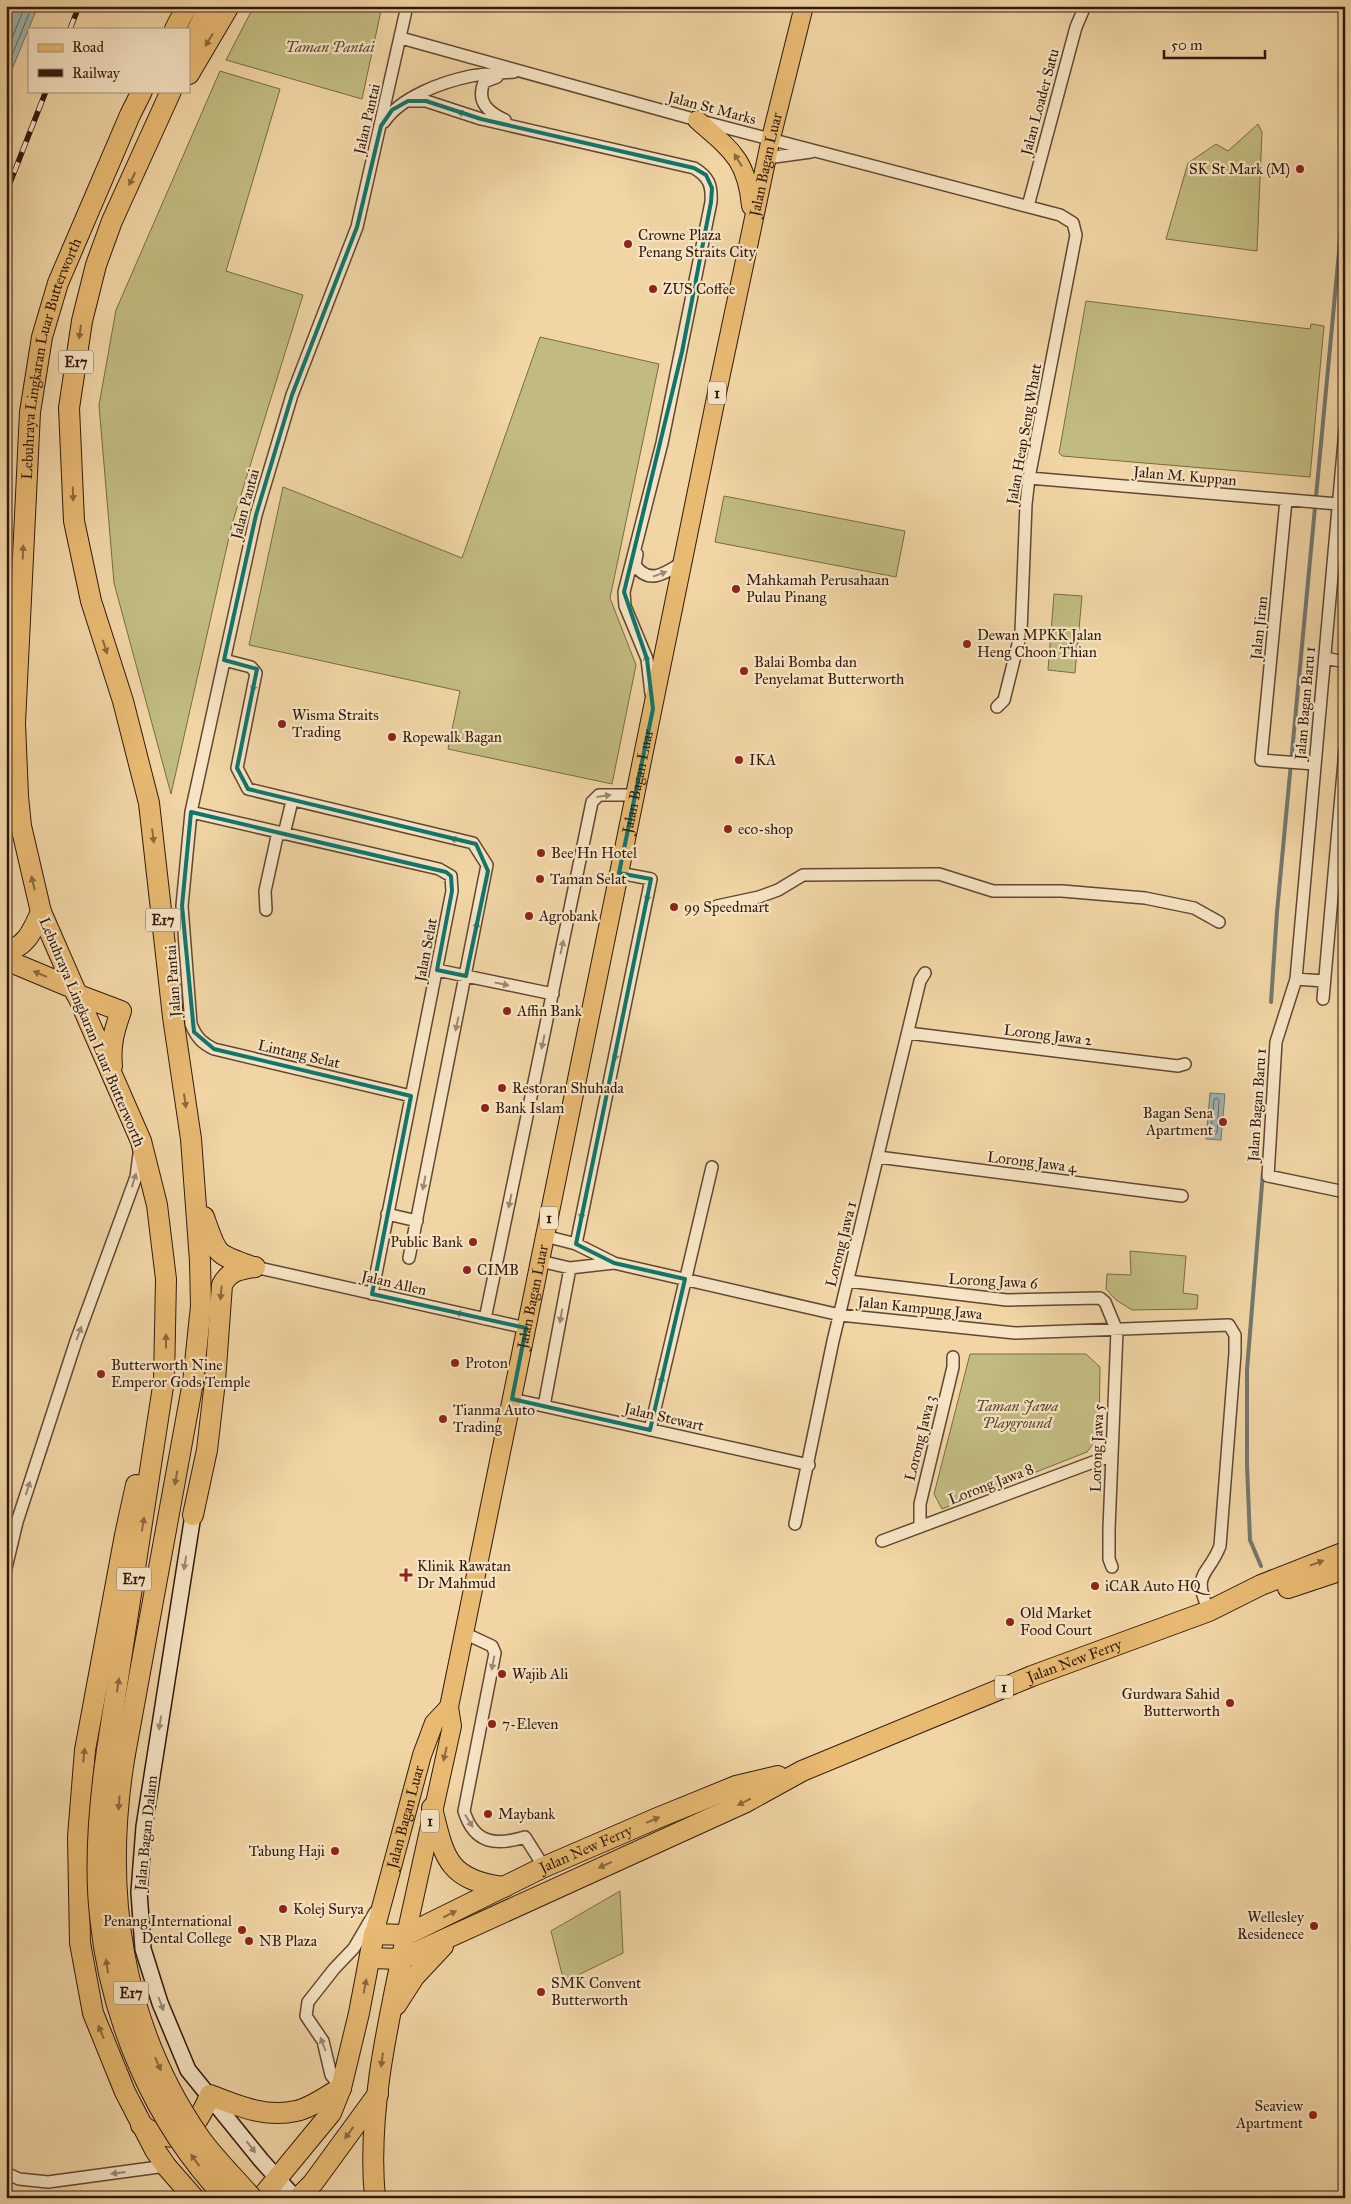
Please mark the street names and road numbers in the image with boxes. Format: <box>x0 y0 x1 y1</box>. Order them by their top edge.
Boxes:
street label: Jalan Loader Satu <box>1017 47 1064 160</box>
street label: Jalan Pantai <box>350 82 385 158</box>
street label: Jalan St Marks <box>664 87 758 129</box>
street label: Jalan Bagan Luar <box>745 110 786 220</box>
street label: Lebuhraya Lingkaran Luar Butterworth <box>18 235 85 480</box>
road number: E17 <box>58 351 94 374</box>
street label: Jalan Heap Seng Whatt <box>1002 361 1046 508</box>
road number: 1 <box>708 382 726 404</box>
street label: Jalan M. Kuppan <box>1131 462 1237 490</box>
street label: Jalan Pantai <box>226 467 264 543</box>
street label: Jalan Jiran <box>1246 595 1272 663</box>
street label: Jalan Bagan Baru 1 <box>1291 645 1320 763</box>
street label: Jalan Bagan Luar <box>618 727 657 837</box>
road number: E17 <box>146 908 180 932</box>
street label: Lebuhraya Lingkaran Luar Butterworth <box>35 915 149 1150</box>
street label: Jalan Selat <box>411 916 442 985</box>
street label: Jalan Pantai <box>162 944 186 1020</box>
street label: Lorong Jawa 2 <box>1003 1021 1094 1050</box>
street label: Lintang Selat <box>256 1036 343 1072</box>
street label: Jalan Bagan Baru 1 <box>1244 1048 1271 1164</box>
street label: Lorong Jawa 4 <box>986 1148 1078 1177</box>
street label: Lorong Jawa 1 <box>822 1199 861 1289</box>
road number: 1 <box>540 1206 558 1230</box>
street label: Jalan Bagan Luar <box>513 1243 552 1352</box>
street label: Jalan Allen <box>357 1266 428 1300</box>
street label: Lorong Jawa 6 <box>948 1270 1039 1293</box>
street label: Jalan Kampung Jawa <box>855 1292 984 1325</box>
street label: Lorong Jawa 3 <box>901 1393 940 1483</box>
street label: Jalan Stewart <box>620 1399 706 1436</box>
street label: Lorong Jawa 5 <box>1086 1403 1109 1493</box>
street label: Lorong Jawa 8 <box>946 1460 1036 1509</box>
road number: E17 <box>116 1568 152 1590</box>
street label: Jalan New Ferry <box>1022 1635 1125 1688</box>
road number: 1 <box>995 1675 1013 1698</box>
street label: Jalan Bagan Luar <box>382 1763 428 1873</box>
street label: Jalan Bagan Dalam <box>131 1774 162 1894</box>
road number: 1 <box>421 1810 439 1832</box>
street label: Jalan New Ferry <box>534 1821 636 1879</box>
road number: E17 <box>114 1982 148 2005</box>

